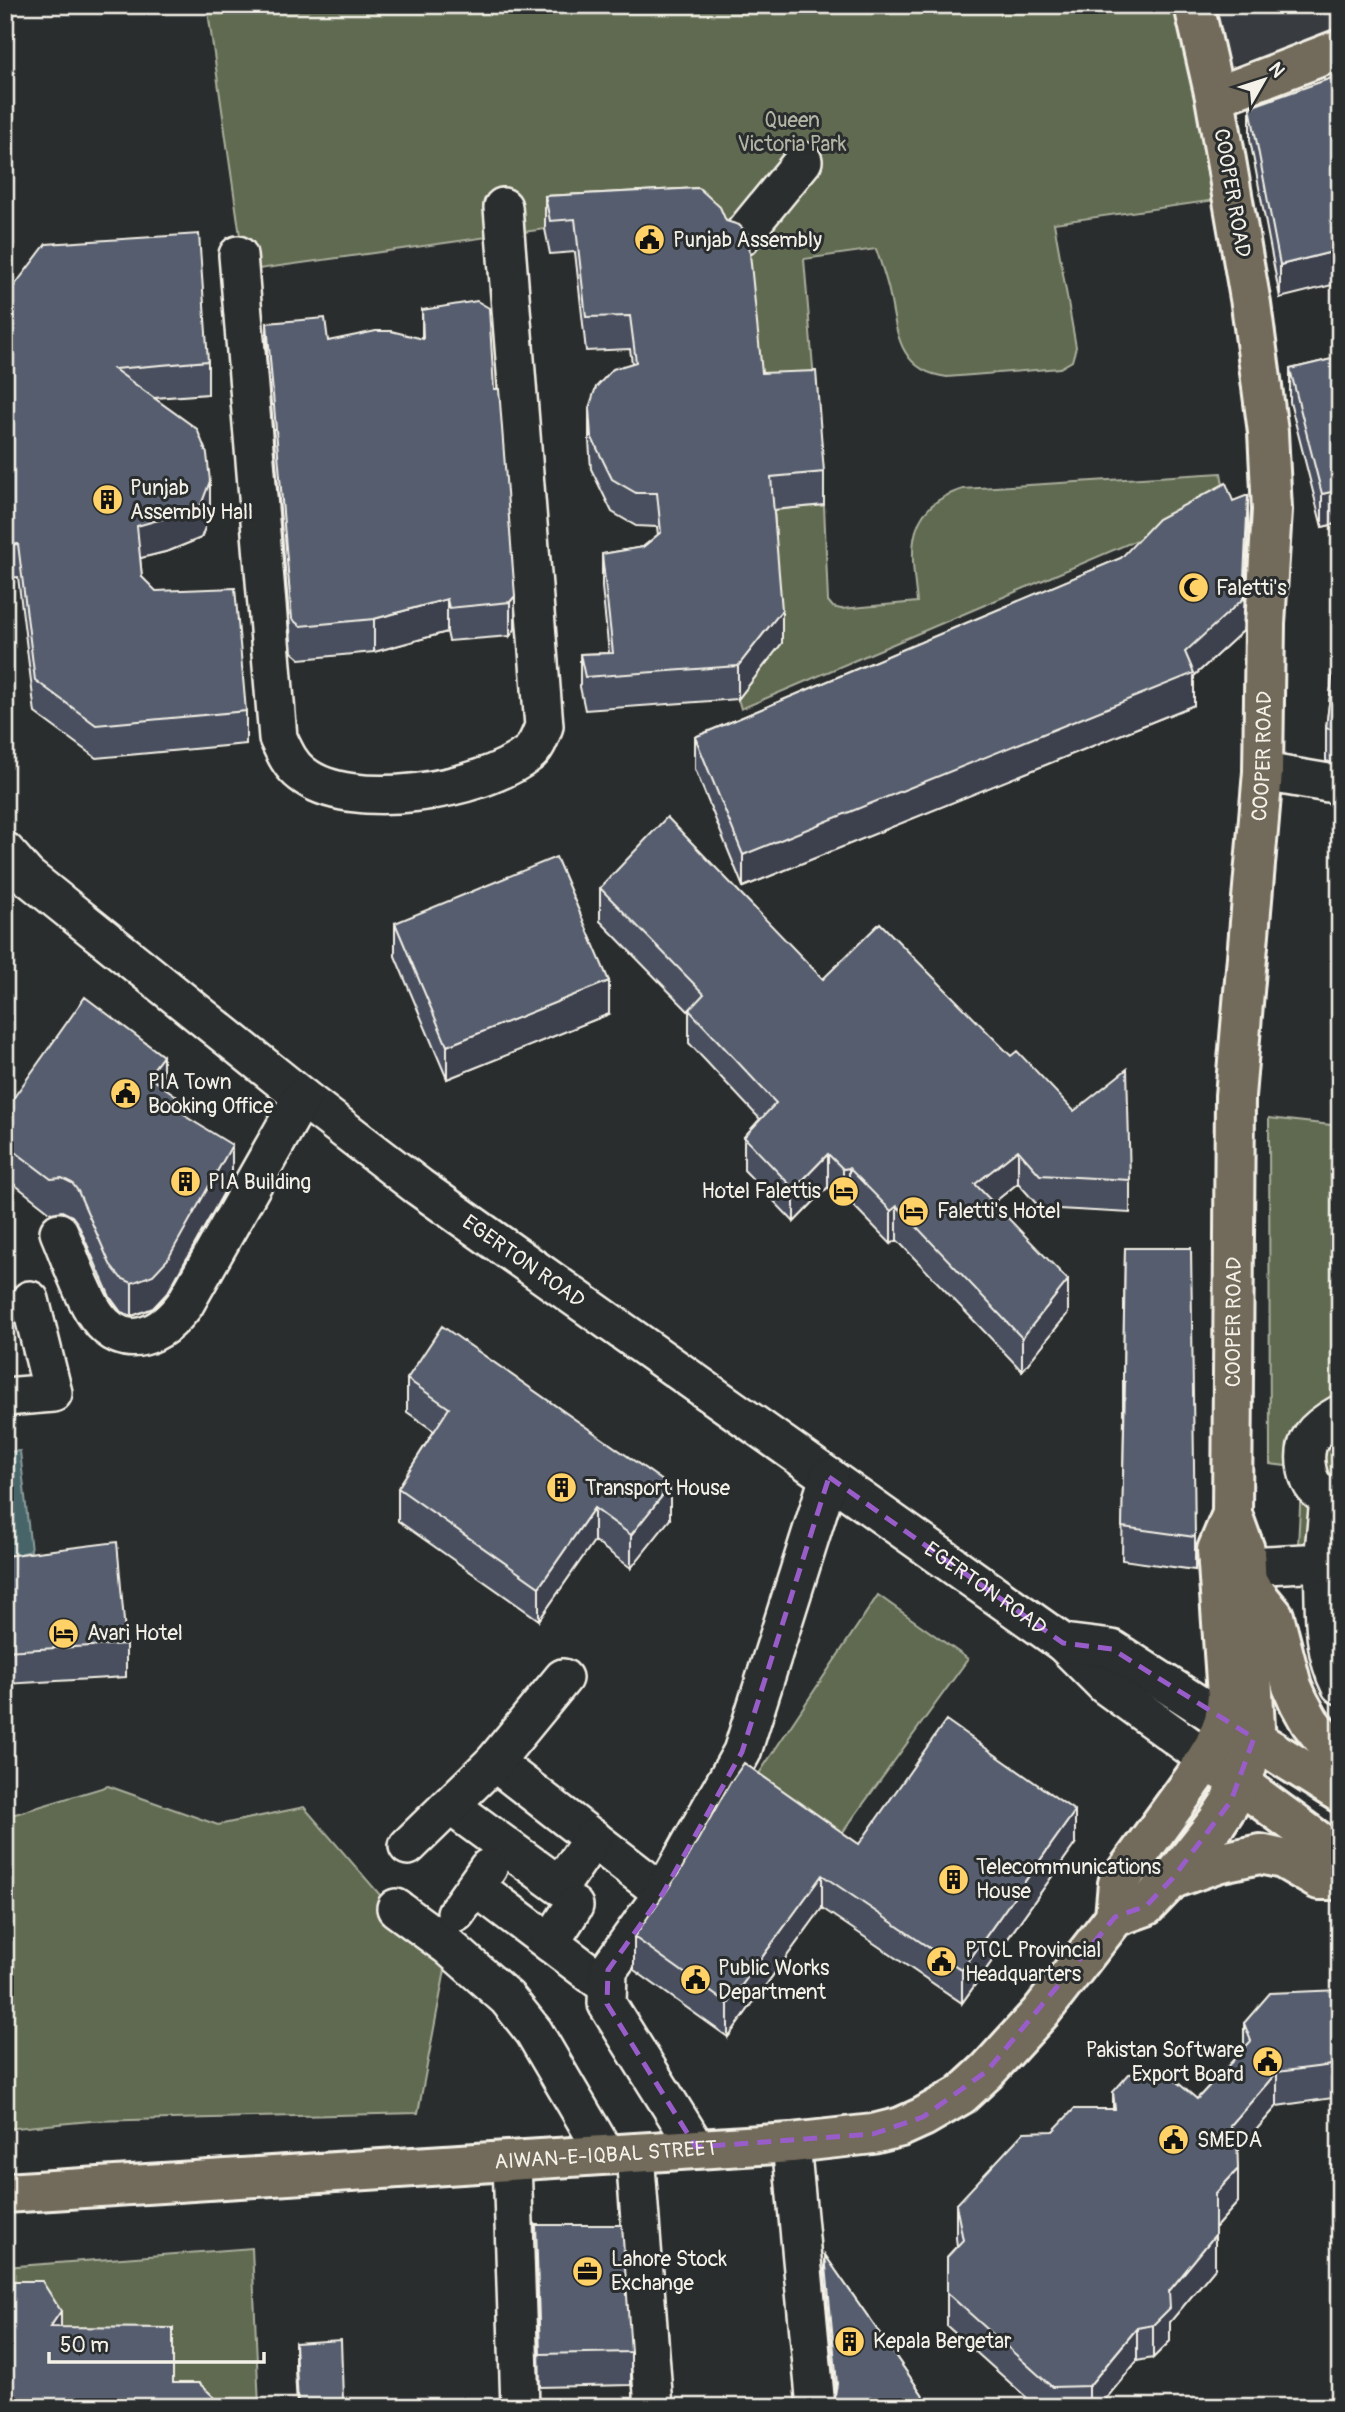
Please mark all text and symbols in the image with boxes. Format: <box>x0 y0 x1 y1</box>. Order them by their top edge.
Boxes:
north arrow <box>1230 46 1300 116</box>
text: N <box>1263 57 1290 83</box>
park label: Queen Victoria Park <box>737 107 847 158</box>
street label: COOPER ROAD <box>1207 126 1257 260</box>
public building icon: Punjab Assembly <box>633 223 667 257</box>
place label: Punjab Assembly <box>673 227 822 254</box>
place label: Punjab Assembly Hall <box>130 475 253 526</box>
building icon: Punjab Assembly Hall <box>90 483 124 517</box>
mosque icon: Faletti's <box>1176 571 1210 605</box>
place label: Faletti's <box>1216 575 1287 602</box>
street label: COOPER ROAD <box>1245 691 1278 822</box>
place label: PIA Town Booking Office <box>148 1069 274 1120</box>
public building icon: PIA Town Booking Office <box>108 1077 142 1111</box>
building icon: PIA Building <box>168 1165 202 1199</box>
place label: PIA Building <box>208 1169 311 1196</box>
hotel icon: Hotel Falettis <box>827 1174 861 1208</box>
place label: Hotel Falettis <box>702 1178 822 1205</box>
hotel icon: Faletti's Hotel <box>897 1194 931 1228</box>
place label: Faletti's Hotel <box>937 1198 1061 1225</box>
street label: EGERTON ROAD <box>457 1208 590 1314</box>
street label: COOPER ROAD <box>1219 1257 1247 1387</box>
building icon: Transport House <box>545 1471 579 1505</box>
place label: Transport House <box>585 1475 731 1502</box>
street label: EGERTON ROAD <box>919 1536 1052 1641</box>
hotel icon: Avari Hotel <box>47 1616 81 1650</box>
place label: Avari Hotel <box>87 1620 183 1647</box>
place label: Telecommunications House <box>976 1854 1161 1905</box>
building icon: Telecommunications House <box>936 1862 970 1896</box>
place label: PTCL Provincial Headquarters <box>965 1937 1101 1988</box>
public building icon: PTCL Provincial Headquarters <box>925 1945 959 1979</box>
place label: Public Works Department <box>718 1955 830 2006</box>
public building icon: Public Works Department <box>678 1963 712 1997</box>
place label: Pakistan Software Export Board <box>1086 2037 1245 2088</box>
public building icon: Pakistan Software Export Board <box>1250 2045 1284 2079</box>
public building icon: SMEDA <box>1157 2123 1191 2157</box>
place label: SMEDA <box>1197 2127 1262 2154</box>
street label: AIWAN-E-IQBAL STREET <box>494 2134 718 2175</box>
place label: Lahore Stock Exchange <box>611 2246 727 2297</box>
office icon: Lahore Stock Exchange <box>571 2254 605 2288</box>
scale bar <box>49 2321 264 2365</box>
building icon: Kepala Bergetar <box>833 2324 867 2358</box>
place label: Kepala Bergetar <box>873 2328 1012 2355</box>
text: 50 m <box>60 2332 109 2359</box>

